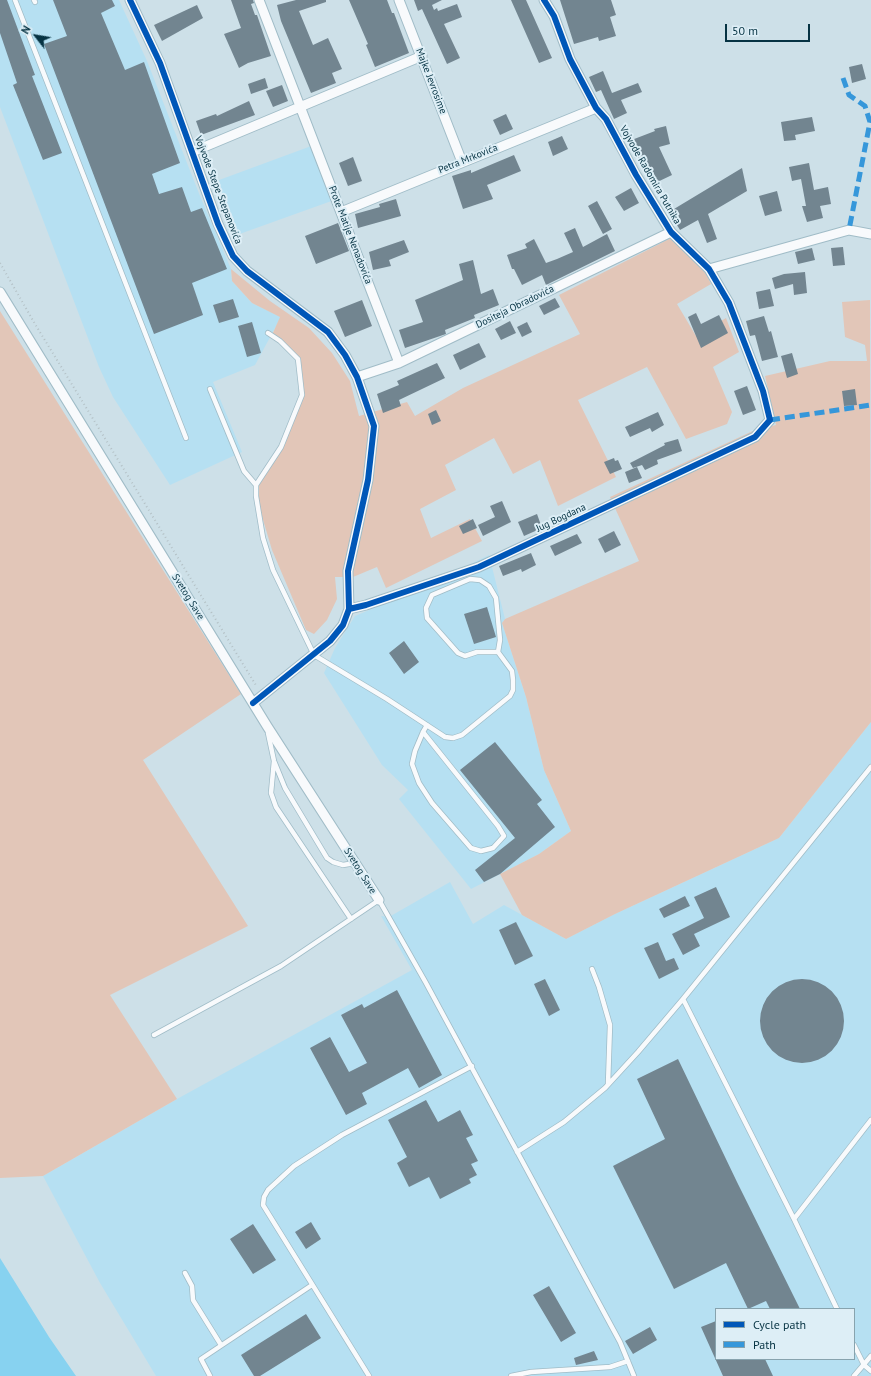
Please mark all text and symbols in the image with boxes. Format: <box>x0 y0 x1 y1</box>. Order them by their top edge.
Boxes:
north arrow <box>16 16 56 56</box>
scale bar <box>727 16 812 42</box>
text: N <box>18 23 34 37</box>
text: 50 m <box>732 23 758 38</box>
street label: Majke Jevrosime <box>413 46 449 116</box>
street label: Vojvode Radomira Putnika <box>617 124 683 226</box>
street label: Vojvode Stepe Stepanovića <box>192 134 244 246</box>
street label: Petra Mrkovića <box>437 142 499 176</box>
street label: Prote Matije Nenadovića <box>326 184 374 286</box>
street label: Dositeja Obradovića <box>474 283 556 331</box>
street label: Jug Bogdana <box>534 501 588 535</box>
street label: Svetog Save <box>169 572 207 622</box>
street label: Svetog Save <box>341 846 379 896</box>
legend <box>715 1308 855 1360</box>
text: Cycle path <box>753 1317 806 1332</box>
text: Path <box>753 1337 776 1352</box>

